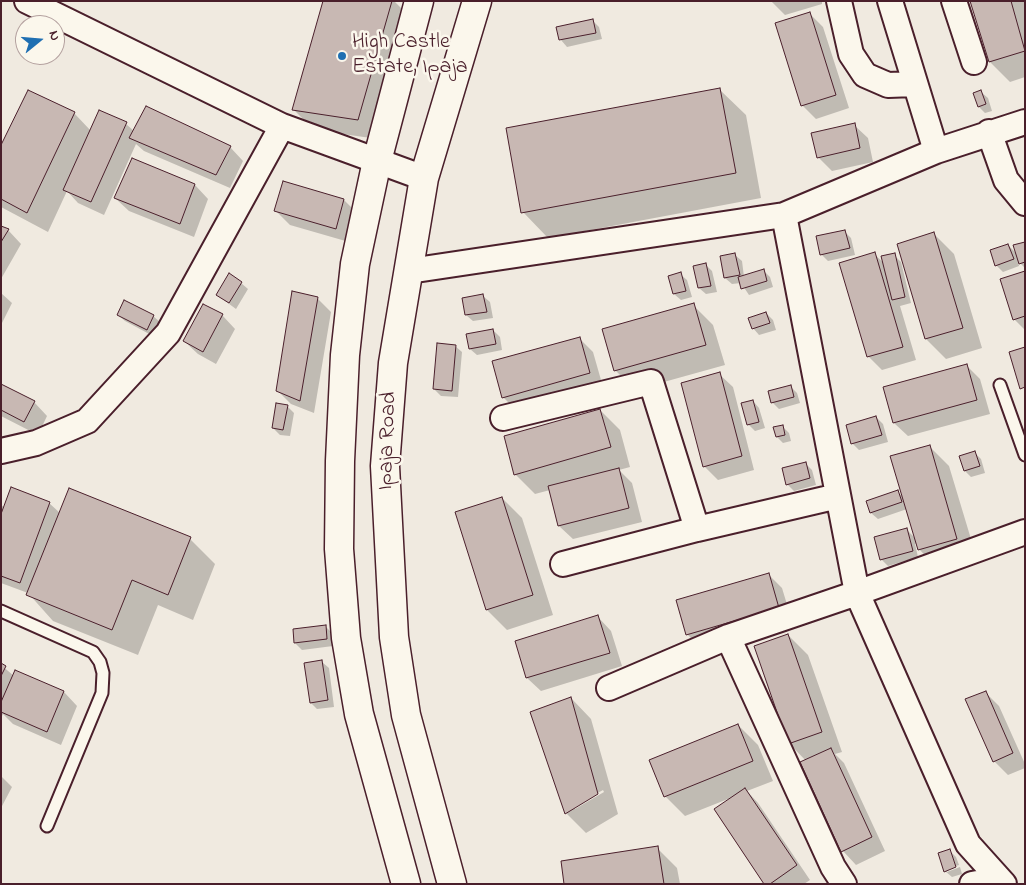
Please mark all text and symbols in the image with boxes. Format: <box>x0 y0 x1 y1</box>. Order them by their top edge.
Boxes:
north arrow <box>15 15 65 65</box>
text: N <box>42 28 65 43</box>
place label: High Castle Estate, Ipaja <box>352 30 468 81</box>
marker: High Castle Estate, Ipaja <box>336 50 348 62</box>
street label: Ipaja Road <box>374 391 404 491</box>

